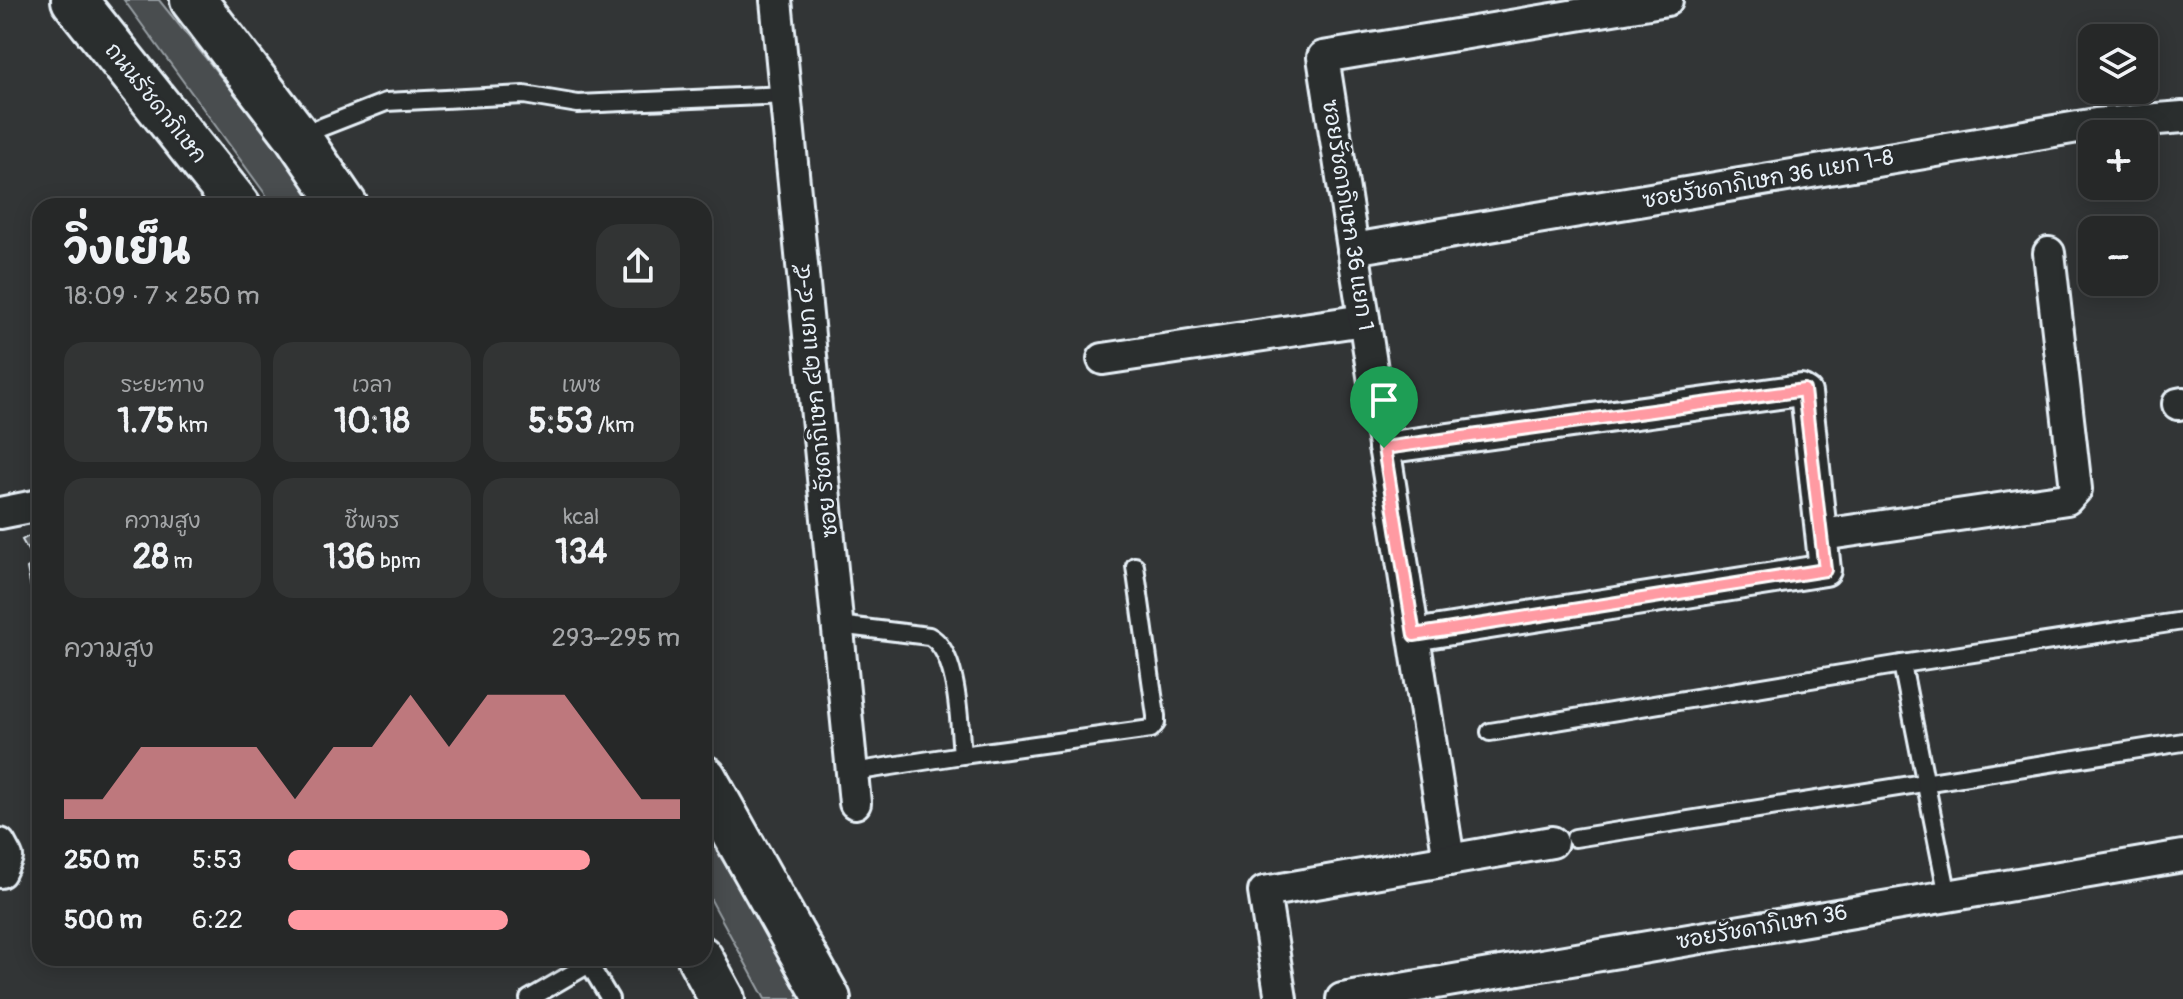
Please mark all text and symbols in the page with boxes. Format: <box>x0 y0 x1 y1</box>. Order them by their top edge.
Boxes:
map controls <box>2078 24 2158 296</box>
button: layers <box>2078 24 2158 104</box>
street label: ถนนรัชดาภิเษก <box>99 37 213 169</box>
street label: ซอยรัชดาภิเษก 36 แยก 1 <box>1316 97 1380 333</box>
button: + <box>2078 120 2158 200</box>
street label: ซอยรัชดาภิเษก 36 แยก 1-8 <box>1640 143 1896 215</box>
button: − <box>2078 216 2158 296</box>
text: วิ่งเย็น <box>64 222 191 277</box>
button: share <box>596 224 680 308</box>
street label: ซอย รัชดาภิเษก ๔๒ แยก ๔-๕ <box>788 262 844 539</box>
text: 18:09 · 7 × 250 m <box>64 280 260 312</box>
pin <box>1350 366 1418 448</box>
text: ระยะทาง <box>121 371 205 399</box>
text: เวลา <box>352 371 392 399</box>
text: เพซ <box>562 371 601 399</box>
icon: arrive <box>1362 378 1406 422</box>
text: 1.75 <box>117 400 175 443</box>
text: 10:18 <box>334 400 410 443</box>
text: 5:53 <box>528 400 593 443</box>
text: km <box>175 411 208 439</box>
text: /km <box>593 411 634 439</box>
text: kcal <box>563 503 599 531</box>
text: ความสูง <box>125 507 201 535</box>
text: ชีพจร <box>344 507 400 535</box>
text: 134 <box>555 531 607 574</box>
text: 28 <box>132 536 169 579</box>
text: 136 <box>323 536 375 579</box>
text: m <box>169 547 193 575</box>
text: bpm <box>375 547 421 575</box>
text: 293–295 m <box>552 622 680 654</box>
text: ความสูง <box>64 633 154 665</box>
text: 250 m <box>64 844 139 876</box>
text: 5:53 <box>192 844 242 876</box>
street label: ซอยรัชดาภิเษก 36 <box>1674 898 1850 956</box>
text: 500 m <box>64 904 142 936</box>
text: 6:22 <box>192 904 243 936</box>

